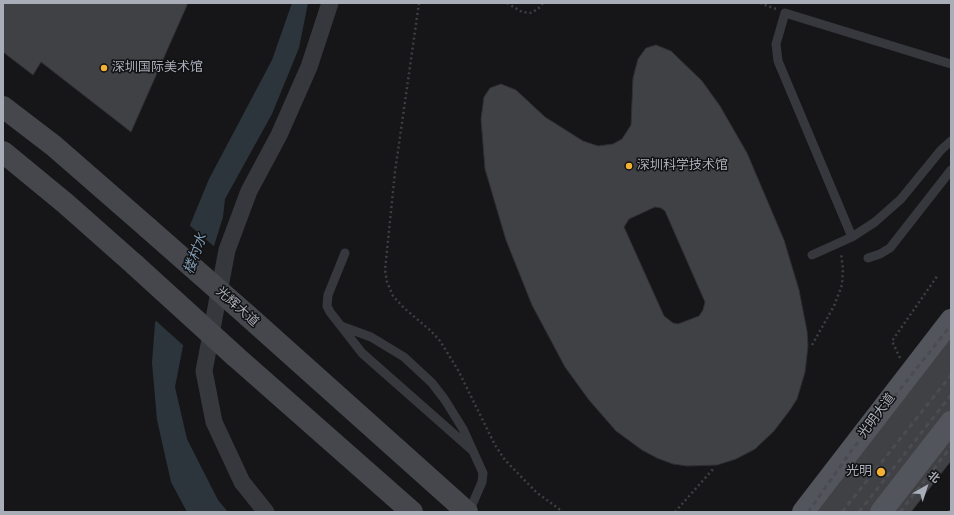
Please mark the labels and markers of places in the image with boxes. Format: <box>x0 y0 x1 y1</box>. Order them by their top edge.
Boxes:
place label: 深圳国际美术馆 <box>112 60 203 76</box>
marker: 深圳国际美术馆 <box>99 63 109 73</box>
place label: 深圳科学技术馆 <box>637 158 728 174</box>
marker: 深圳科学技术馆 <box>624 161 634 171</box>
place label: 光明 <box>846 464 872 480</box>
marker: 光明 <box>875 466 887 478</box>

